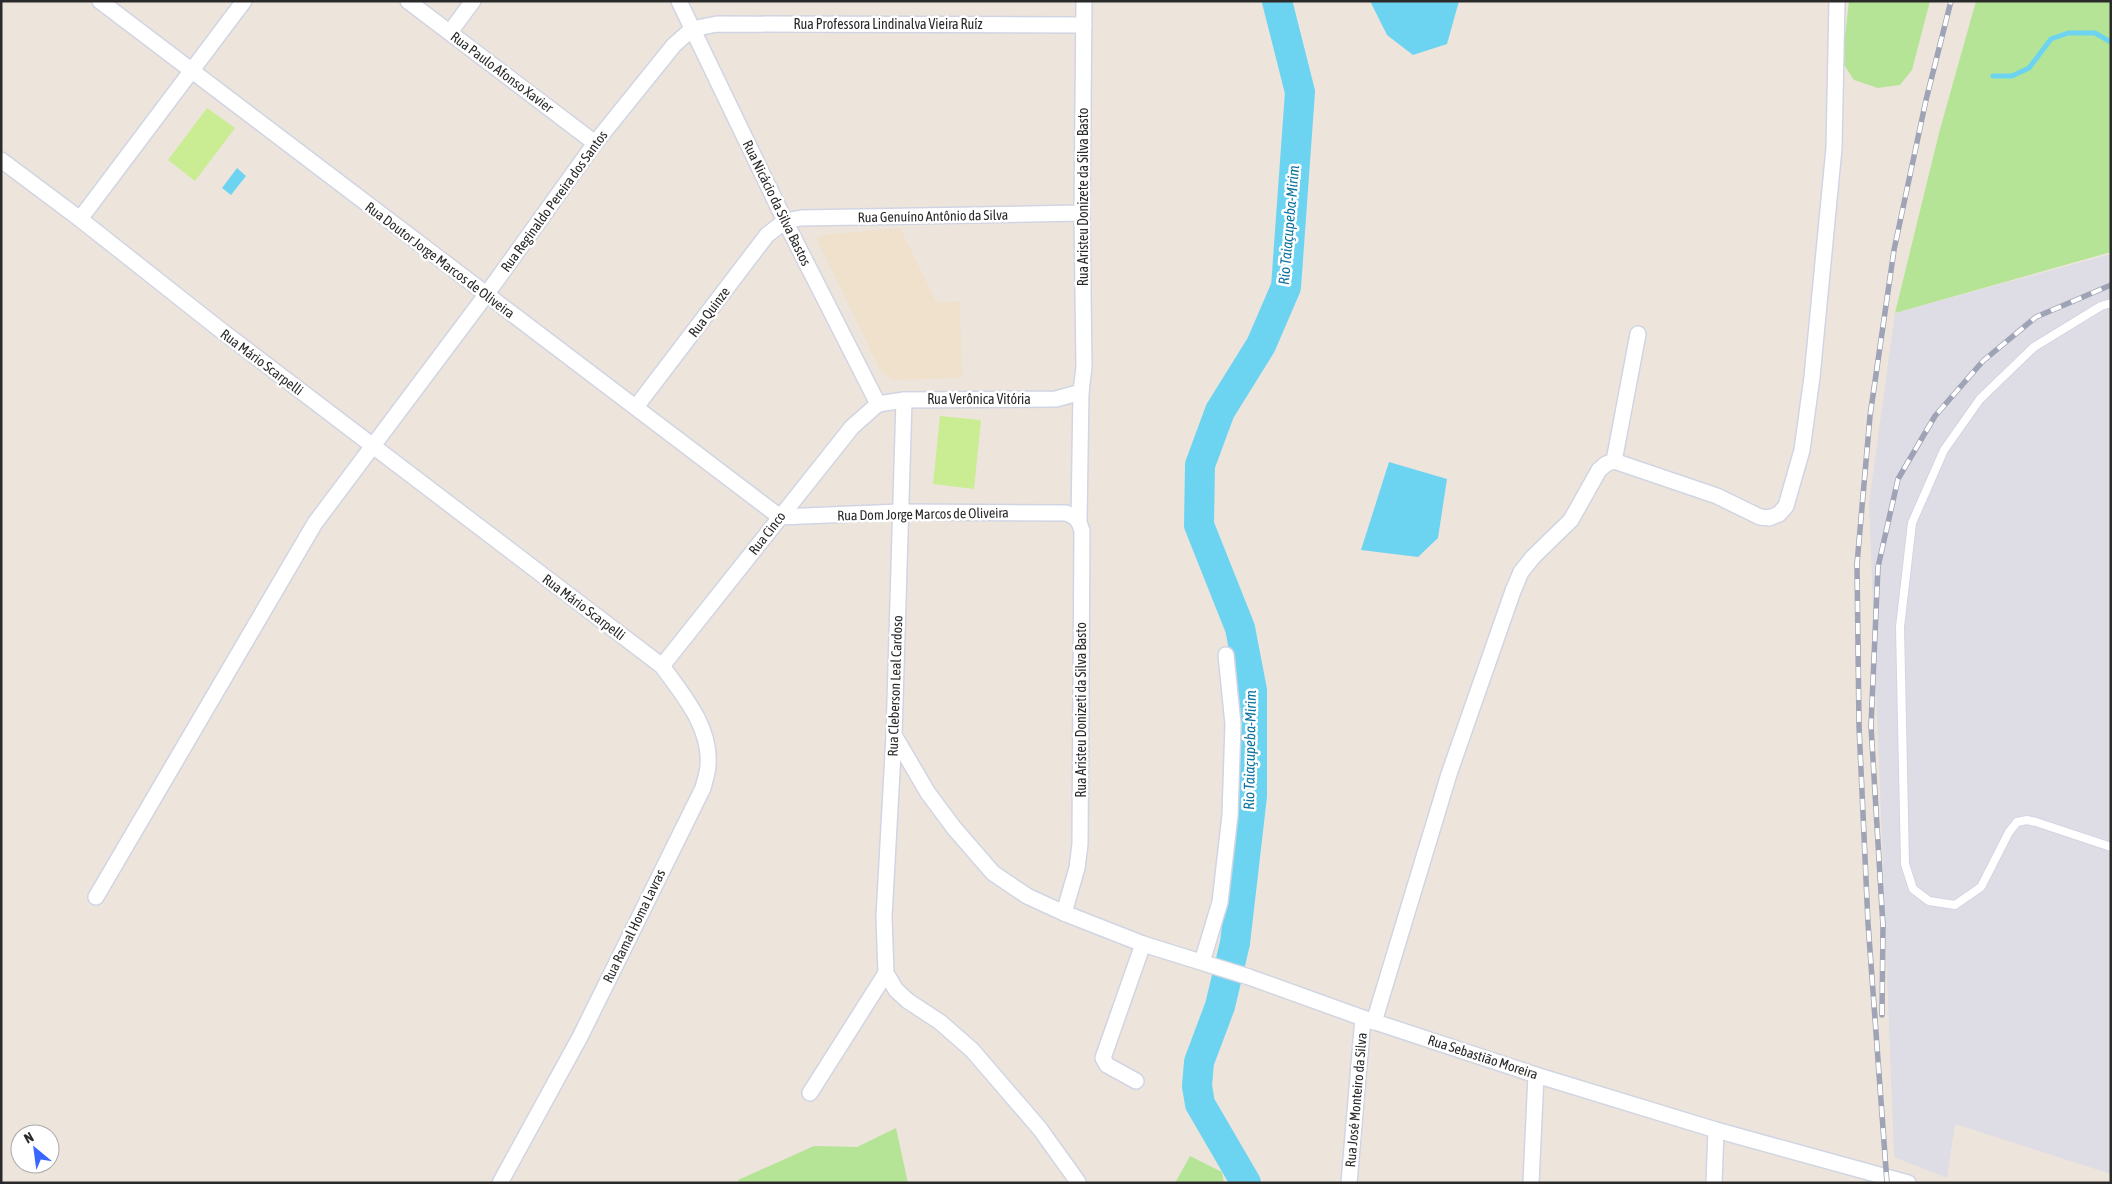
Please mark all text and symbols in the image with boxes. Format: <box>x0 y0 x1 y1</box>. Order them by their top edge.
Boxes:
street label: Rua Professora Lindinalva Vieira Ruíz <box>794 16 982 32</box>
street label: Rua Paulo Afonso Xavier <box>448 28 557 116</box>
street label: Rua Aristeu Donizete da Silva Basto <box>1075 108 1091 286</box>
street label: Rua Reginaldo Pereira dos Santos <box>497 127 611 275</box>
street label: Rua Nicácio da Silva Bastos <box>740 138 814 268</box>
water label: Rio Taiaçupeba-Mirim <box>1275 164 1302 285</box>
street label: Rua Doutor Jorge Marcos de Oliveira <box>362 199 518 321</box>
street label: Rua Genuíno Antônio da Silva <box>858 207 1008 225</box>
street label: Rua Quinze <box>685 284 733 340</box>
street label: Rua Mário Scarpelli <box>218 326 306 398</box>
street label: Rua Verônica Vitória <box>927 391 1031 407</box>
street label: Rua Dom Jorge Marcos de Oliveira <box>837 505 1009 523</box>
street label: Rua Cinco <box>745 508 789 558</box>
street label: Rua Mário Scarpelli <box>540 571 628 643</box>
street label: Rua Cleberson Leal Cardoso <box>885 615 905 757</box>
street label: Rua Aristeu Donizeti da Silva Basto <box>1073 622 1089 798</box>
water label: Rio Taiaçupeba-Mirim <box>1240 690 1259 810</box>
street label: Rua Ramal Homa Lavras <box>600 867 668 985</box>
street label: Rua José Monteiro da Silva <box>1342 1032 1370 1168</box>
street label: Rua Sebastião Moreira <box>1426 1032 1540 1082</box>
north arrow <box>10 1124 60 1174</box>
text: N <box>21 1129 36 1147</box>

